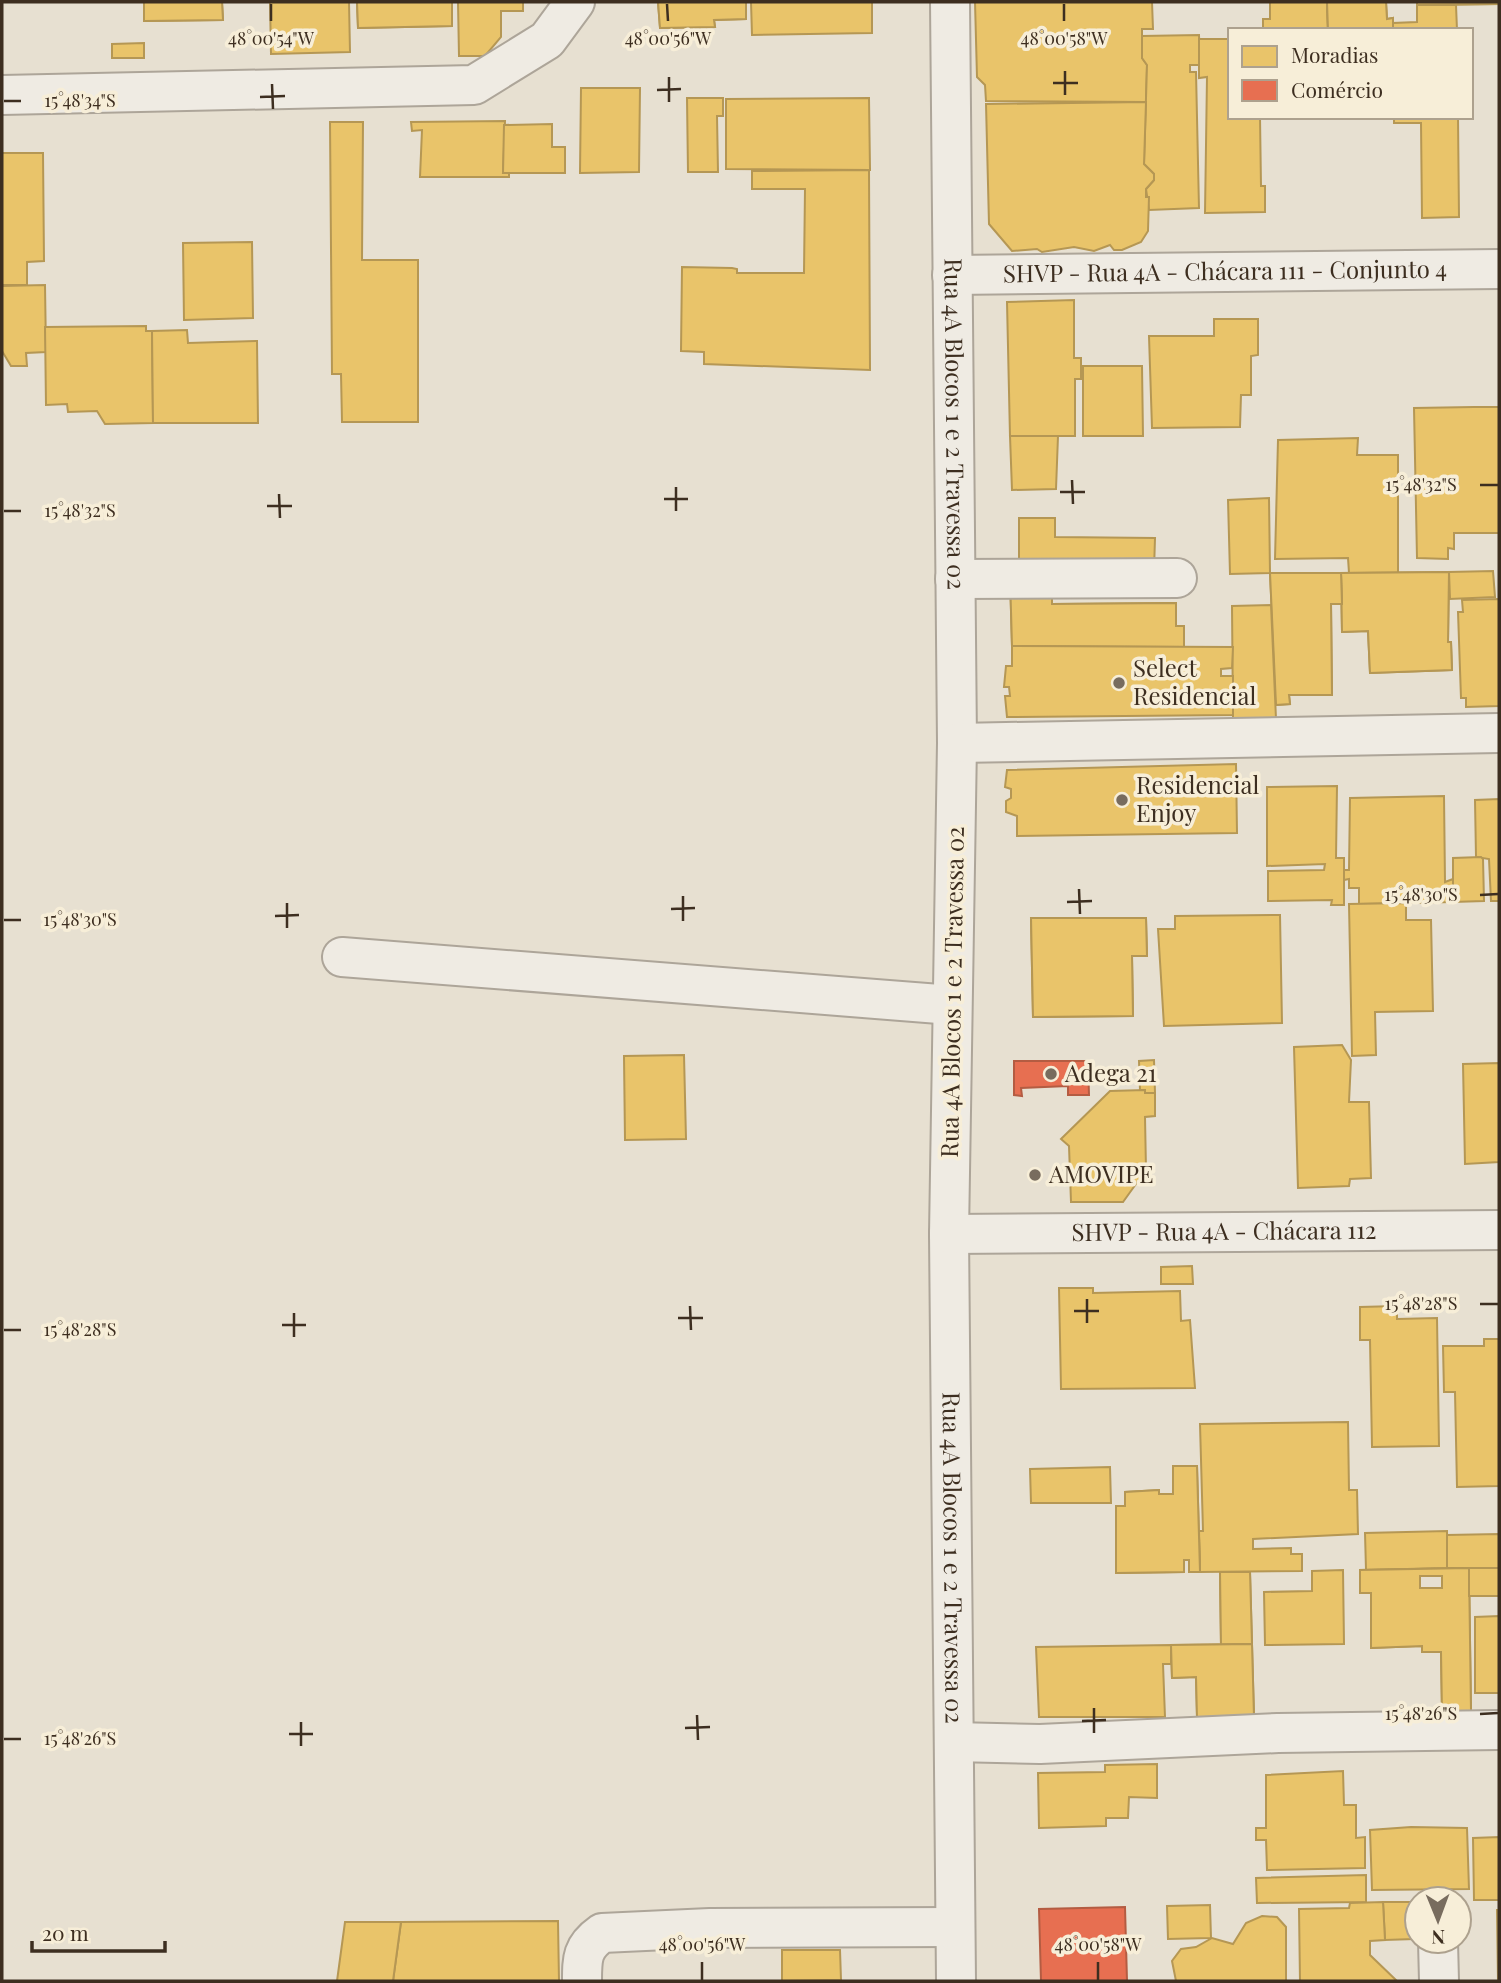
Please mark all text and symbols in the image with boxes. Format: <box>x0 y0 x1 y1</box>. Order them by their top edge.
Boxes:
text: 48°00'54"W <box>228 26 315 50</box>
text: 48°00'56"W <box>625 26 712 50</box>
text: 48°00'58"W <box>1021 26 1108 50</box>
legend <box>1228 28 1473 119</box>
text: Moradias <box>1291 40 1378 68</box>
text: Comércio <box>1291 75 1383 103</box>
text: 15°48'34"S <box>44 88 116 112</box>
street label: SHVP - Rua 4A - Chácara 111 - Conjunto 4 <box>1003 252 1447 288</box>
street label: Rua 4A Blocos 1 e 2 Travessa 02 <box>938 258 974 590</box>
text: 15°48'32"S <box>1385 472 1457 496</box>
text: 15°48'32"S <box>44 498 116 522</box>
place label: Select Residencial <box>1133 651 1257 711</box>
marker: Select Residencial <box>1111 675 1127 691</box>
place label: Residencial Enjoy <box>1136 768 1260 828</box>
marker: Residencial Enjoy <box>1114 792 1130 808</box>
street label: Rua 4A Blocos 1 e 2 Travessa 02 <box>932 826 970 1158</box>
text: 15°48'30"S <box>1384 882 1458 906</box>
text: 15°48'30"S <box>43 907 117 931</box>
place label: Adega 21 <box>1064 1056 1157 1088</box>
marker: Adega 21 <box>1043 1066 1059 1082</box>
place label: AMOVIPE <box>1048 1157 1154 1189</box>
marker: AMOVIPE <box>1027 1167 1043 1183</box>
street label: SHVP - Rua 4A - Chácara 112 <box>1071 1213 1377 1247</box>
text: 15°48'28"S <box>1385 1291 1457 1315</box>
text: 15°48'28"S <box>44 1317 116 1341</box>
street label: Rua 4A Blocos 1 e 2 Travessa 02 <box>936 1392 972 1724</box>
text: 15°48'26"S <box>1385 1701 1457 1725</box>
text: 15°48'26"S <box>44 1726 116 1750</box>
north arrow <box>1403 1885 1473 1955</box>
scale bar <box>32 1910 164 1954</box>
text: 20 m <box>42 1918 89 1946</box>
text: N <box>1431 1925 1445 1951</box>
text: 48°00'56"W <box>659 1932 746 1956</box>
text: 48°00'58"W <box>1055 1932 1142 1956</box>

